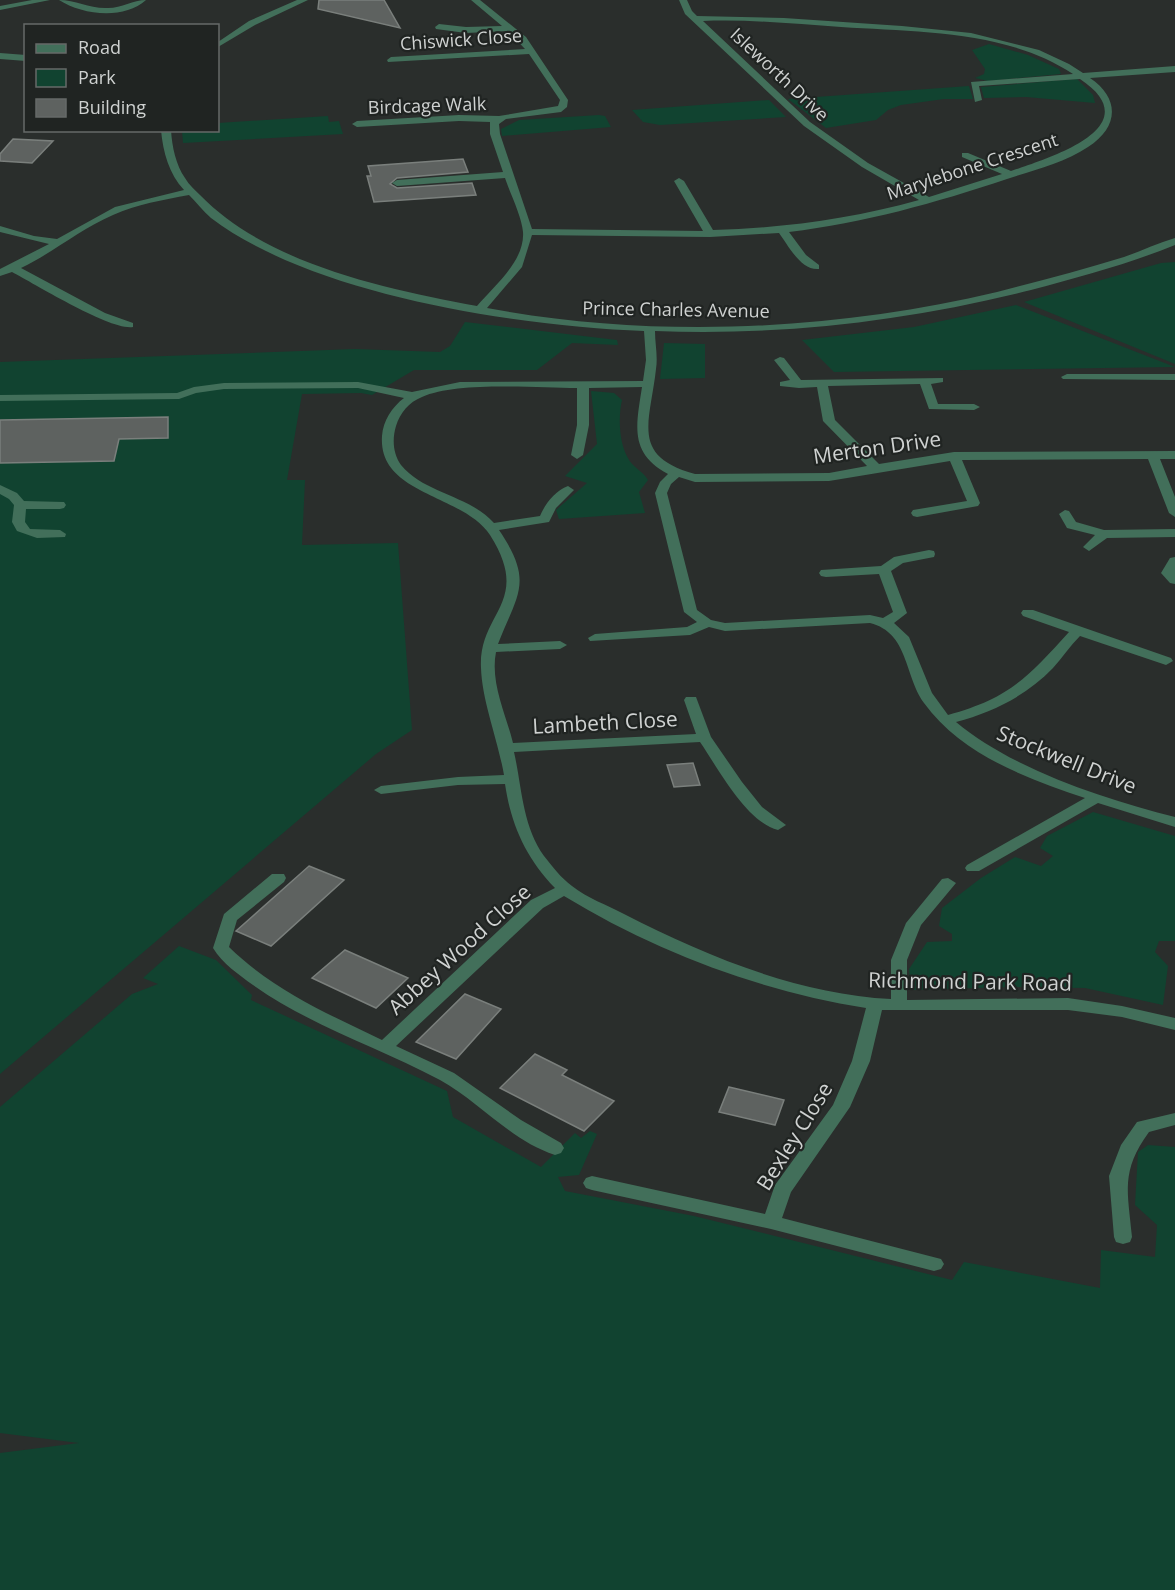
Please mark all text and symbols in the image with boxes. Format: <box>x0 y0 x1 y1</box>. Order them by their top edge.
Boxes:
street label: Isleworth Drive <box>726 22 834 126</box>
street label: Chiswick Close <box>399 23 523 55</box>
legend <box>24 24 219 132</box>
text: Road <box>78 35 121 59</box>
text: Park <box>78 65 116 89</box>
street label: Birdcage Walk <box>367 91 487 119</box>
text: Building <box>78 95 146 119</box>
street label: Marylebone Crescent <box>883 127 1061 205</box>
street label: Prince Charles Avenue <box>582 295 770 323</box>
street label: Merton Drive <box>811 424 943 470</box>
street label: Lambeth Close <box>532 704 678 740</box>
street label: Stockwell Drive <box>993 718 1141 800</box>
street label: Abbey Wood Close <box>382 877 536 1021</box>
street label: Richmond Park Road <box>868 965 1072 997</box>
street label: Bexley Close <box>750 1077 838 1195</box>

